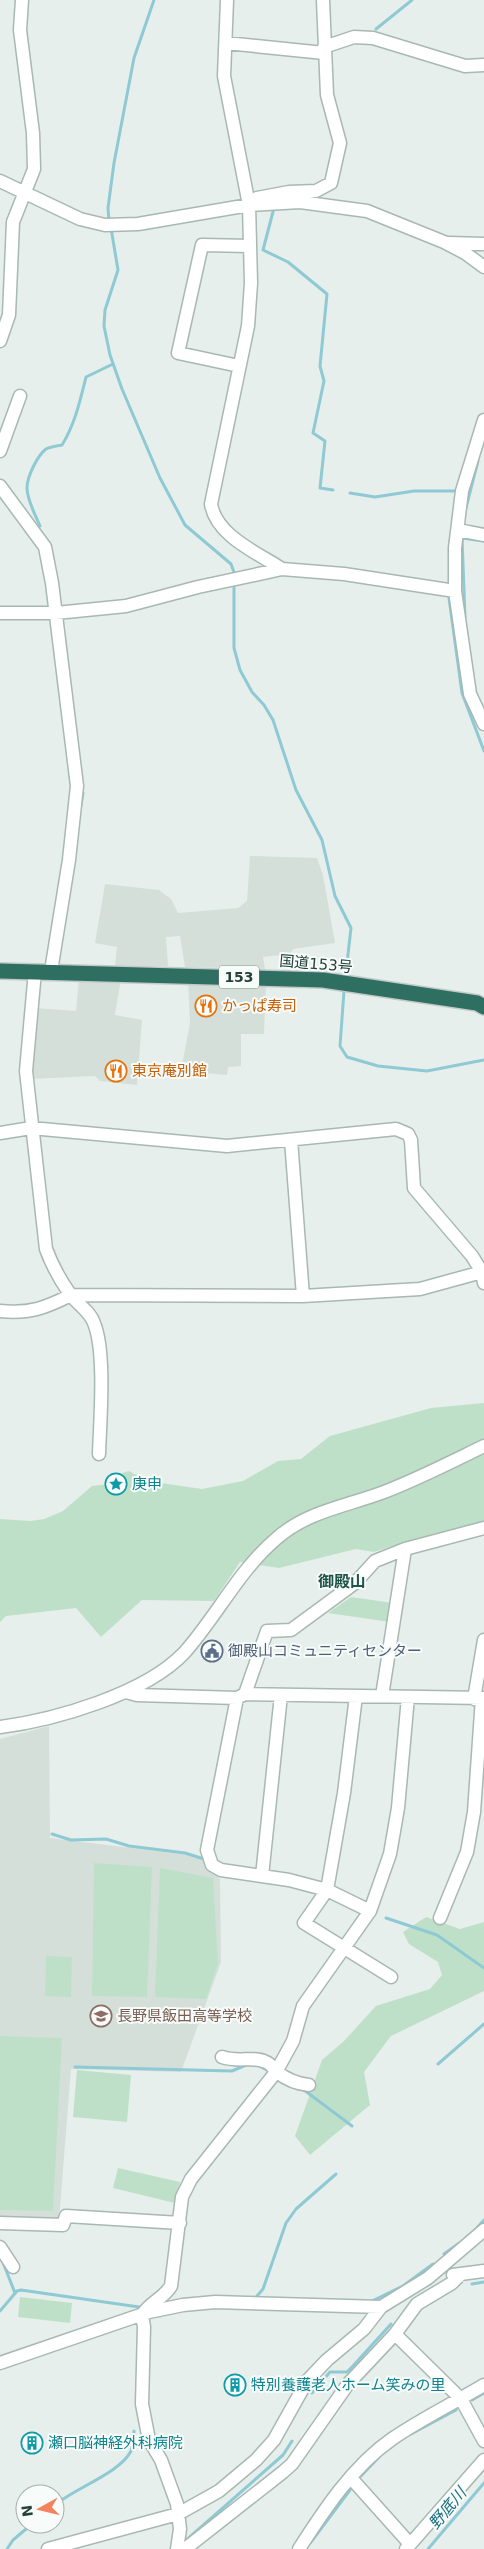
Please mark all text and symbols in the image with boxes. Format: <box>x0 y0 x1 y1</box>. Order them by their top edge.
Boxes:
street label: 国道153号 <box>279 952 353 976</box>
road number: 153 <box>219 966 259 989</box>
restaurant icon: かっぱ寿司 <box>194 994 218 1018</box>
place label: かっぱ寿司 <box>222 997 297 1015</box>
restaurant icon: 東京庵別館 <box>104 1059 128 1083</box>
place label: 東京庵別館 <box>132 1062 207 1080</box>
place icon: 庚申 <box>104 1472 128 1496</box>
place label: 庚申 <box>132 1475 162 1493</box>
district label: 御殿山 <box>318 1572 366 1591</box>
public building icon: 御殿山コミュニティセンター <box>200 1639 224 1663</box>
place label: 御殿山コミュニティセンター <box>228 1642 422 1660</box>
school or university icon: 長野県飯田高等学校 <box>89 2004 113 2028</box>
place label: 長野県飯田高等学校 <box>117 2007 252 2025</box>
building icon: 特別養護老人ホーム笑みの里 <box>223 2373 247 2397</box>
place label: 特別養護老人ホーム笑みの里 <box>251 2376 446 2394</box>
building icon: 瀬口脳神経外科病院 <box>20 2431 44 2455</box>
place label: 瀬口脳神経外科病院 <box>48 2434 183 2452</box>
water label: 野底川 <box>425 2482 471 2533</box>
north arrow <box>15 2484 65 2534</box>
text: N <box>18 2504 36 2518</box>

